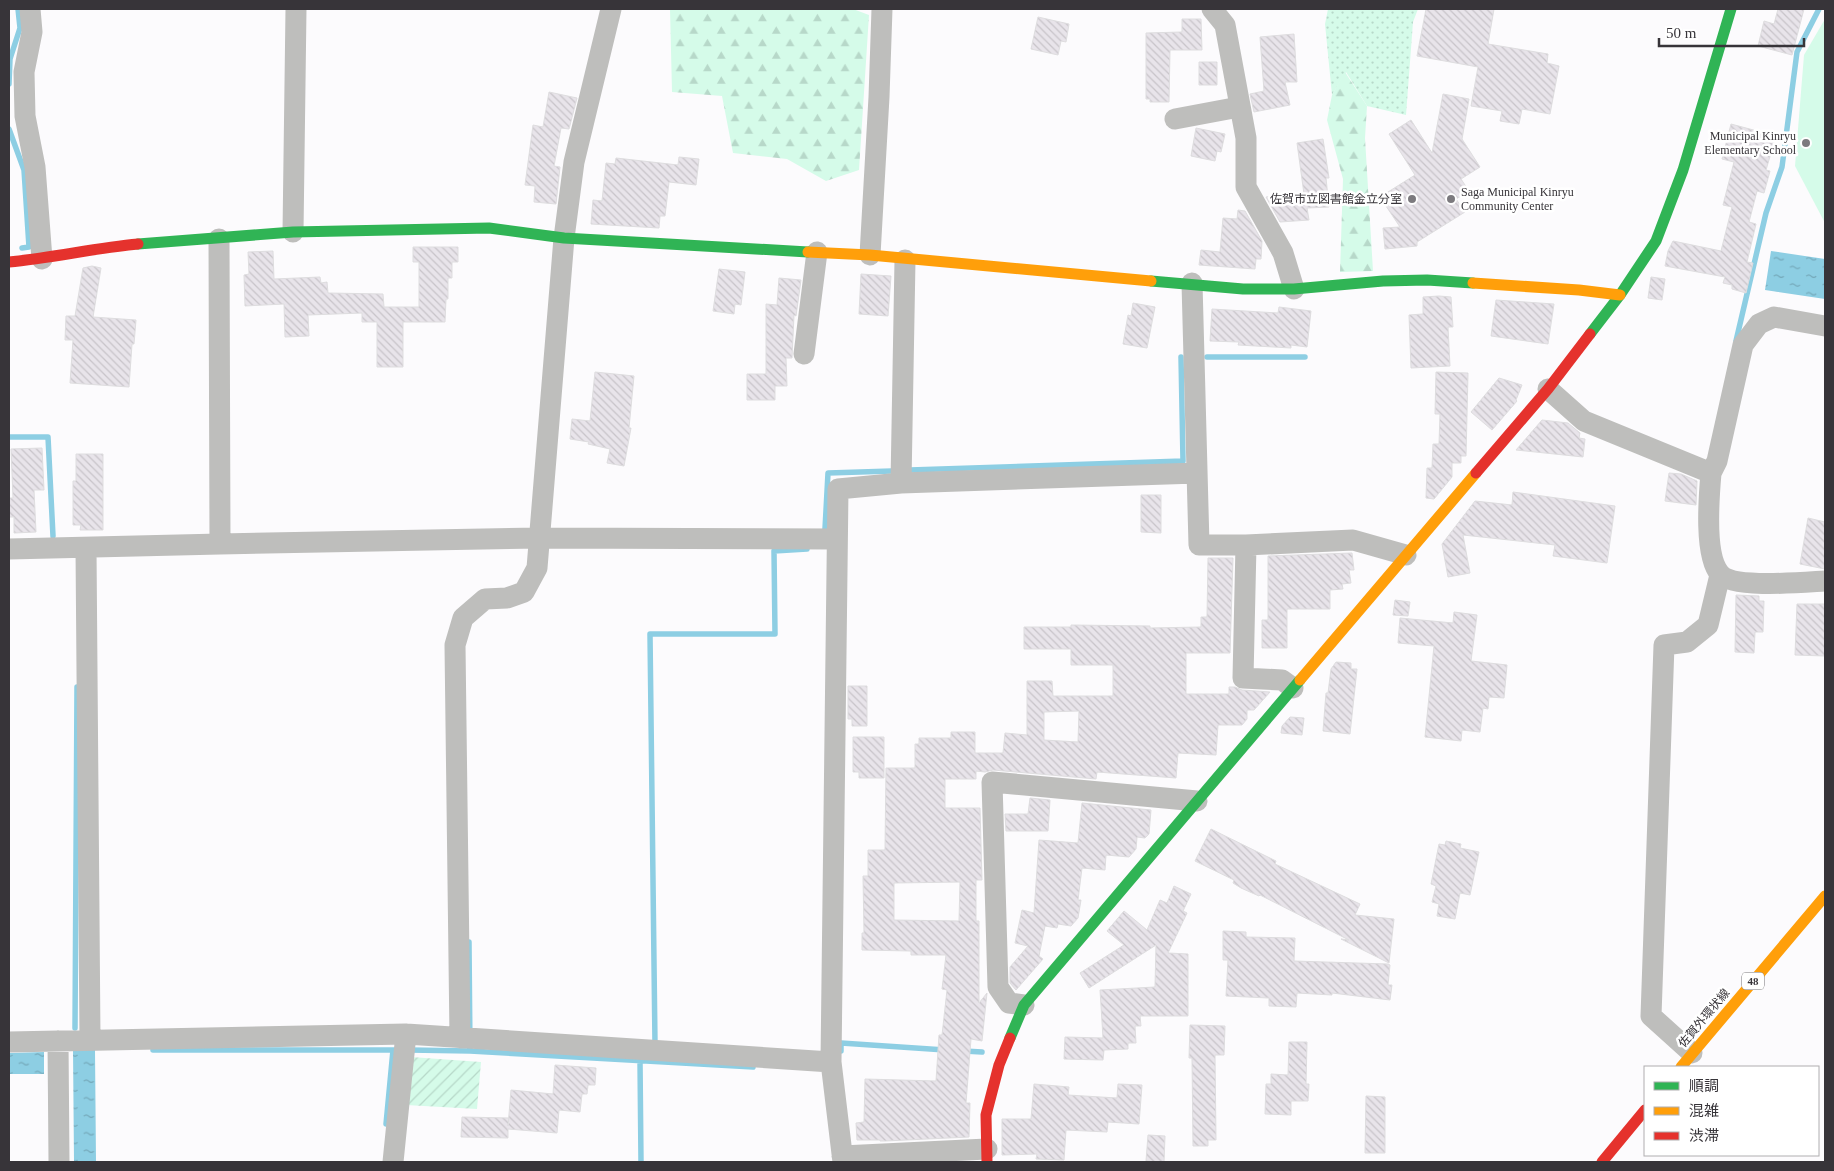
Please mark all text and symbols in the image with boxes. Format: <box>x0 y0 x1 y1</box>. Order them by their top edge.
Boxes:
scale bar <box>1659 15 1804 47</box>
text: 50 m <box>1666 25 1697 41</box>
place label: Municipal Kinryu Elementary School <box>1704 129 1797 157</box>
marker: Municipal Kinryu Elementary School <box>1800 137 1812 149</box>
place label: Saga Municipal Kinryu Community Center <box>1461 185 1574 213</box>
place label: 佐賀市立図書館金立分室 <box>1270 192 1402 206</box>
marker: 佐賀市立図書館金立分室 <box>1406 193 1418 205</box>
marker: Saga Municipal Kinryu Community Center <box>1445 193 1457 205</box>
road number: 48 <box>1742 972 1764 989</box>
street label: 佐賀外環状線 <box>1675 986 1733 1050</box>
legend <box>1644 1066 1819 1156</box>
text: 順調 <box>1689 1078 1719 1094</box>
text: 混雑 <box>1689 1103 1719 1119</box>
text: 渋滞 <box>1689 1128 1719 1144</box>

